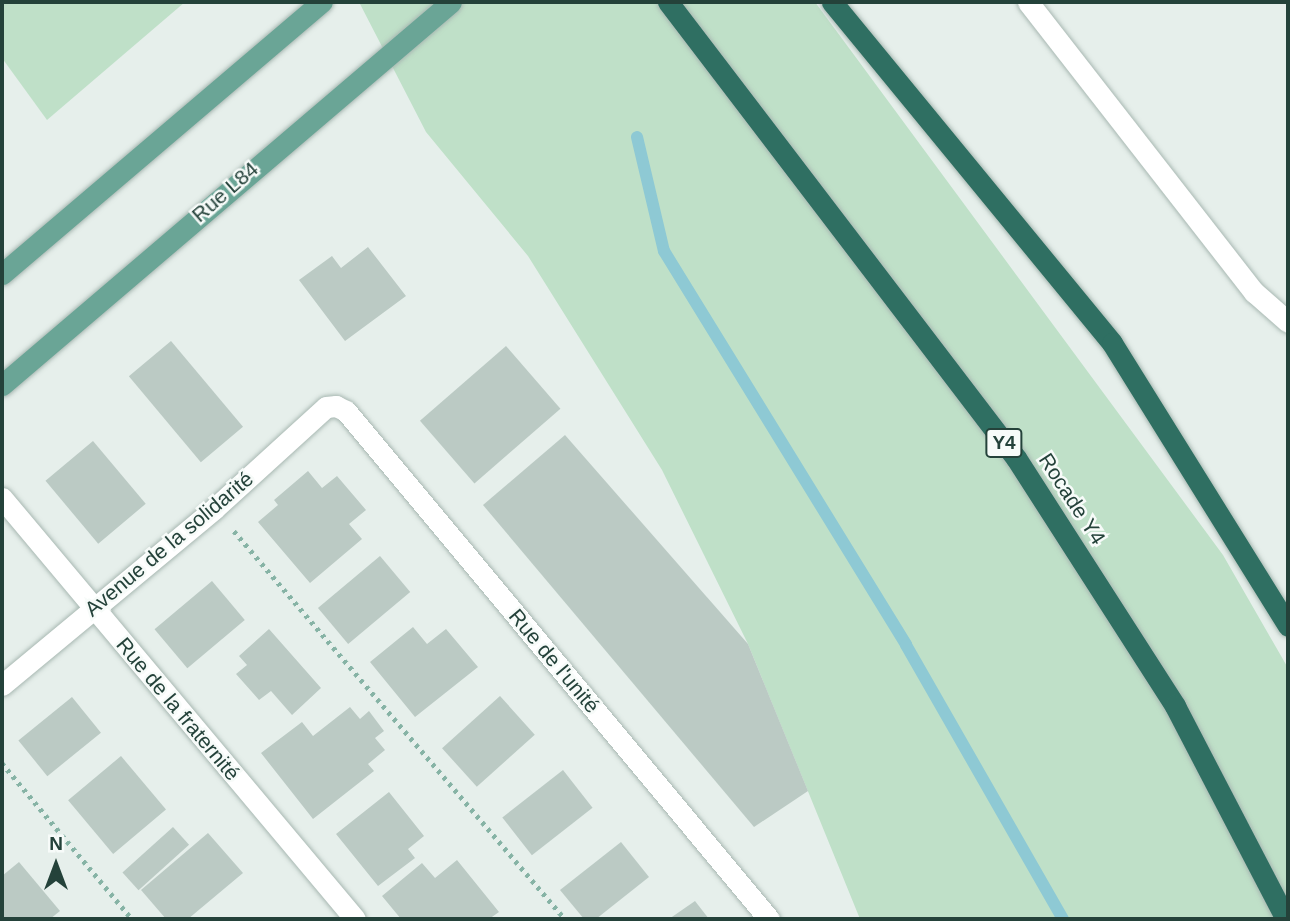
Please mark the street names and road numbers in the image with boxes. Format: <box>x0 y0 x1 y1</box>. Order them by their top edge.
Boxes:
street label: Rue L84 <box>187 156 263 228</box>
road number: Y4 <box>985 428 1023 458</box>
street label: Rocade Y4 <box>1033 449 1111 549</box>
street label: Avenue de la solidarité <box>80 466 258 622</box>
street label: Rue de l'unité <box>503 604 605 718</box>
street label: Rue de la fraternité <box>111 632 245 786</box>

